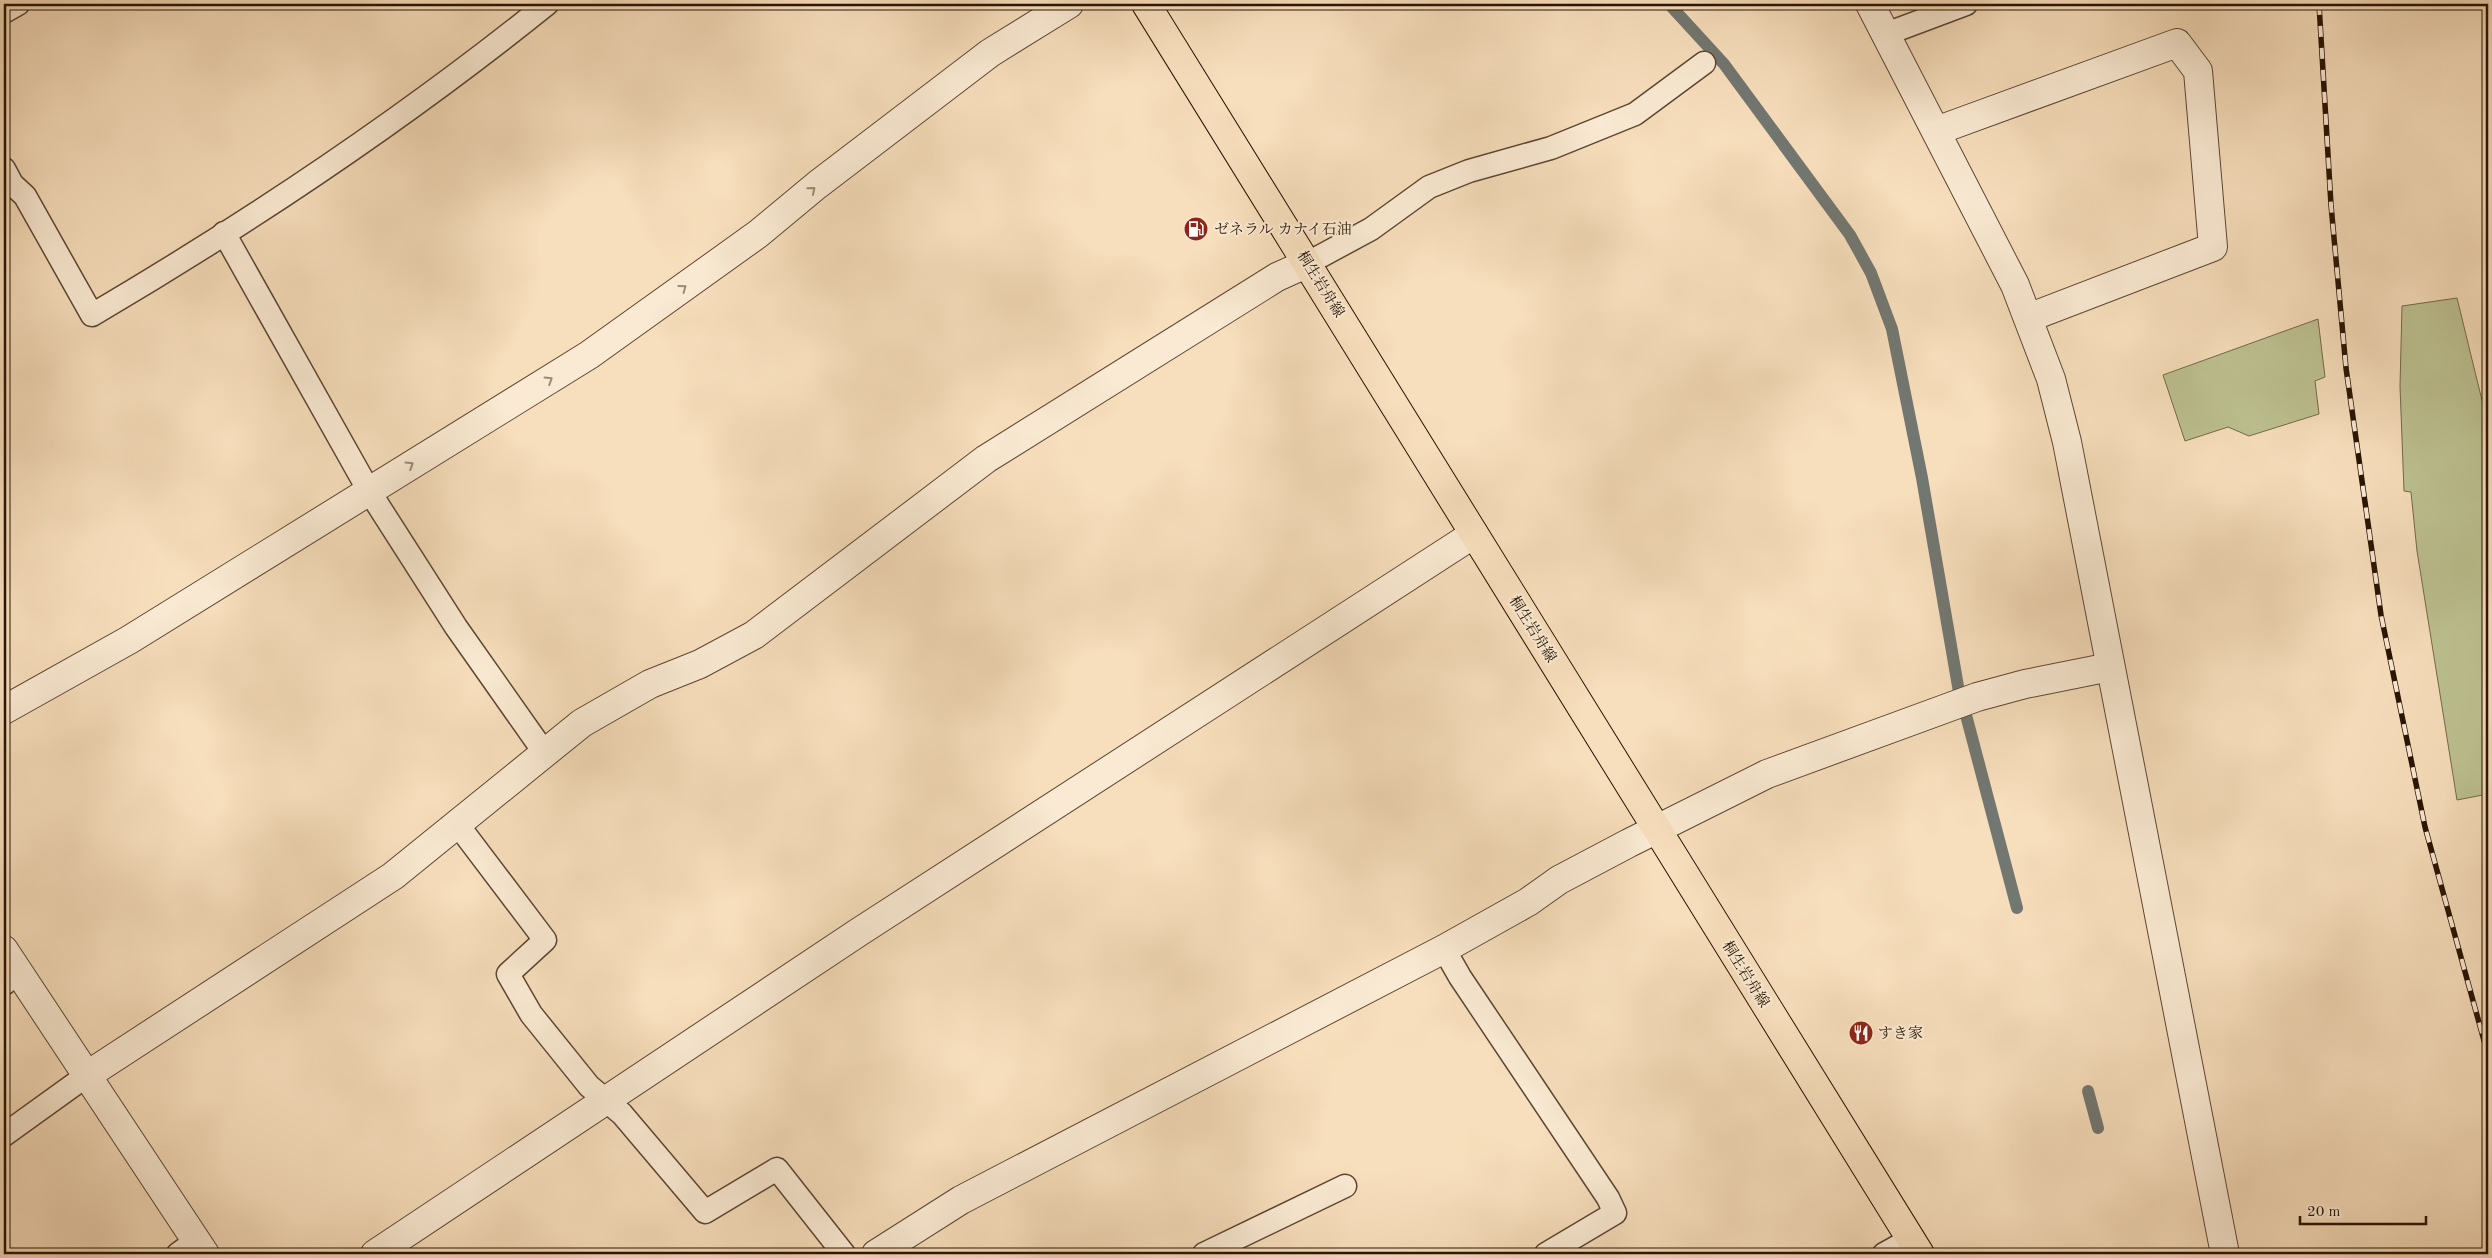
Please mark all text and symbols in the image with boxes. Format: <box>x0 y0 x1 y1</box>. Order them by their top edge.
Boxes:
one-way arrow <box>806 186 815 195</box>
fuel station icon: ゼネラル カナイ石油 <box>1183 216 1209 242</box>
place label: ゼネラル カナイ石油 <box>1214 221 1352 238</box>
street label: 桐生岩舟線 <box>1293 248 1348 321</box>
one-way arrow <box>677 285 686 294</box>
one-way arrow <box>543 377 552 386</box>
one-way arrow <box>405 462 414 472</box>
street label: 桐生岩舟線 <box>1505 593 1560 666</box>
street label: 桐生岩舟線 <box>1718 938 1773 1011</box>
restaurant icon: すき家 <box>1848 1020 1874 1046</box>
place label: すき家 <box>1878 1025 1923 1042</box>
scale bar <box>2300 1193 2426 1225</box>
text: 20 m <box>2307 1205 2341 1220</box>

